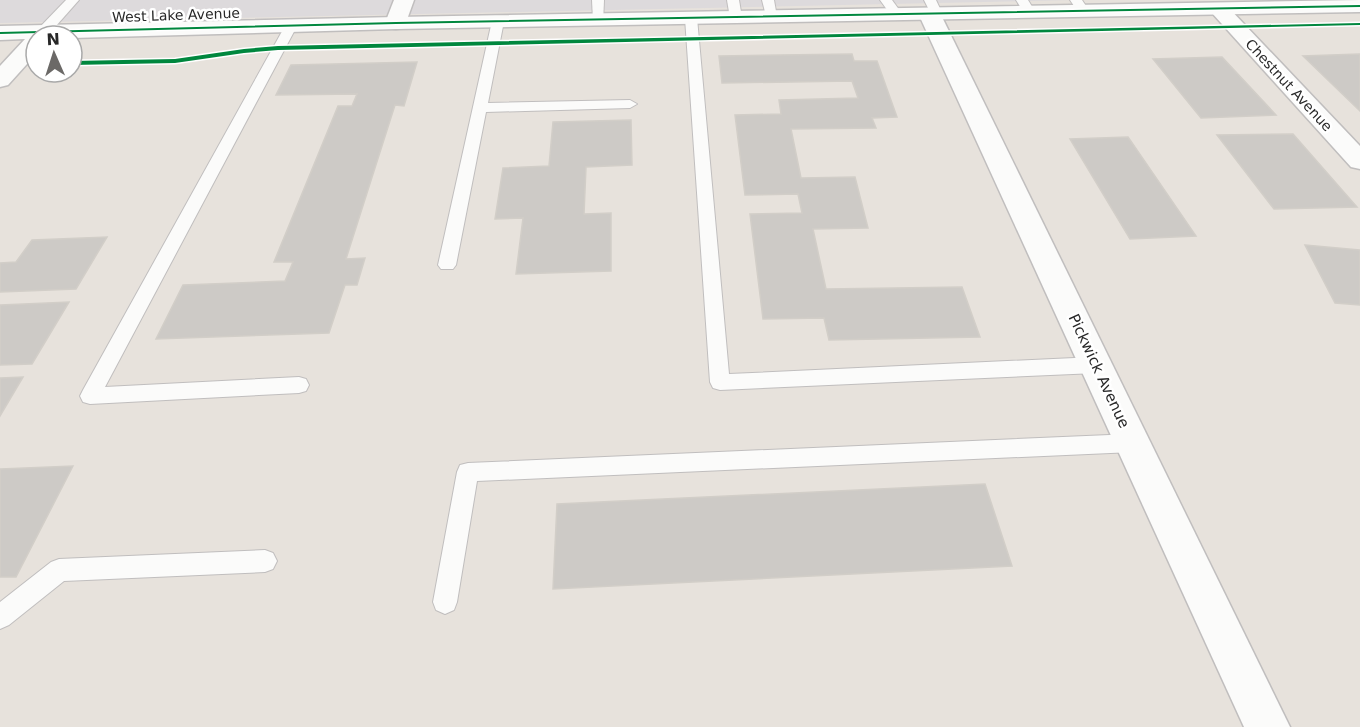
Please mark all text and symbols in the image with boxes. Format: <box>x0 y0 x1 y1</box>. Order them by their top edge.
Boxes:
street label: West Lake Avenue <box>112 5 240 25</box>
north arrow <box>24 24 84 84</box>
text: N <box>46 30 60 49</box>
street label: Chestnut Avenue <box>1242 36 1336 134</box>
street label: Pickwick Avenue <box>1065 311 1133 431</box>

